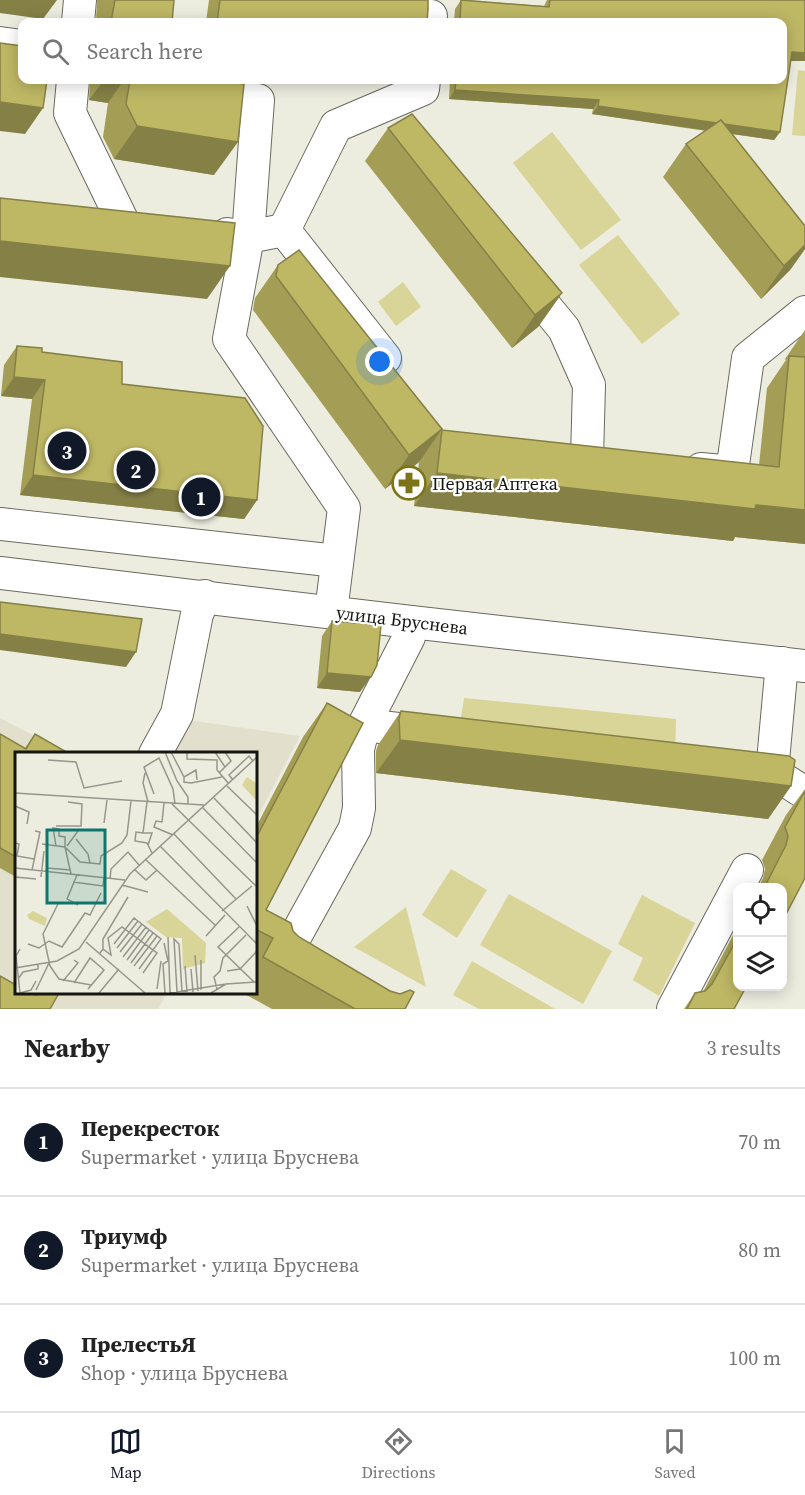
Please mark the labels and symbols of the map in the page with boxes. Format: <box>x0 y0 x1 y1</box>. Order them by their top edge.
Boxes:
your location <box>365 347 394 376</box>
pin: 3 <box>48 428 86 474</box>
pin: 2 <box>116 448 156 492</box>
pharmacy icon: Первая Аптека <box>391 465 427 501</box>
place label: Первая Аптека <box>432 471 559 496</box>
pin: 1 <box>182 474 220 520</box>
street label: улица Бруснева <box>335 600 470 641</box>
inset map <box>15 752 256 994</box>

